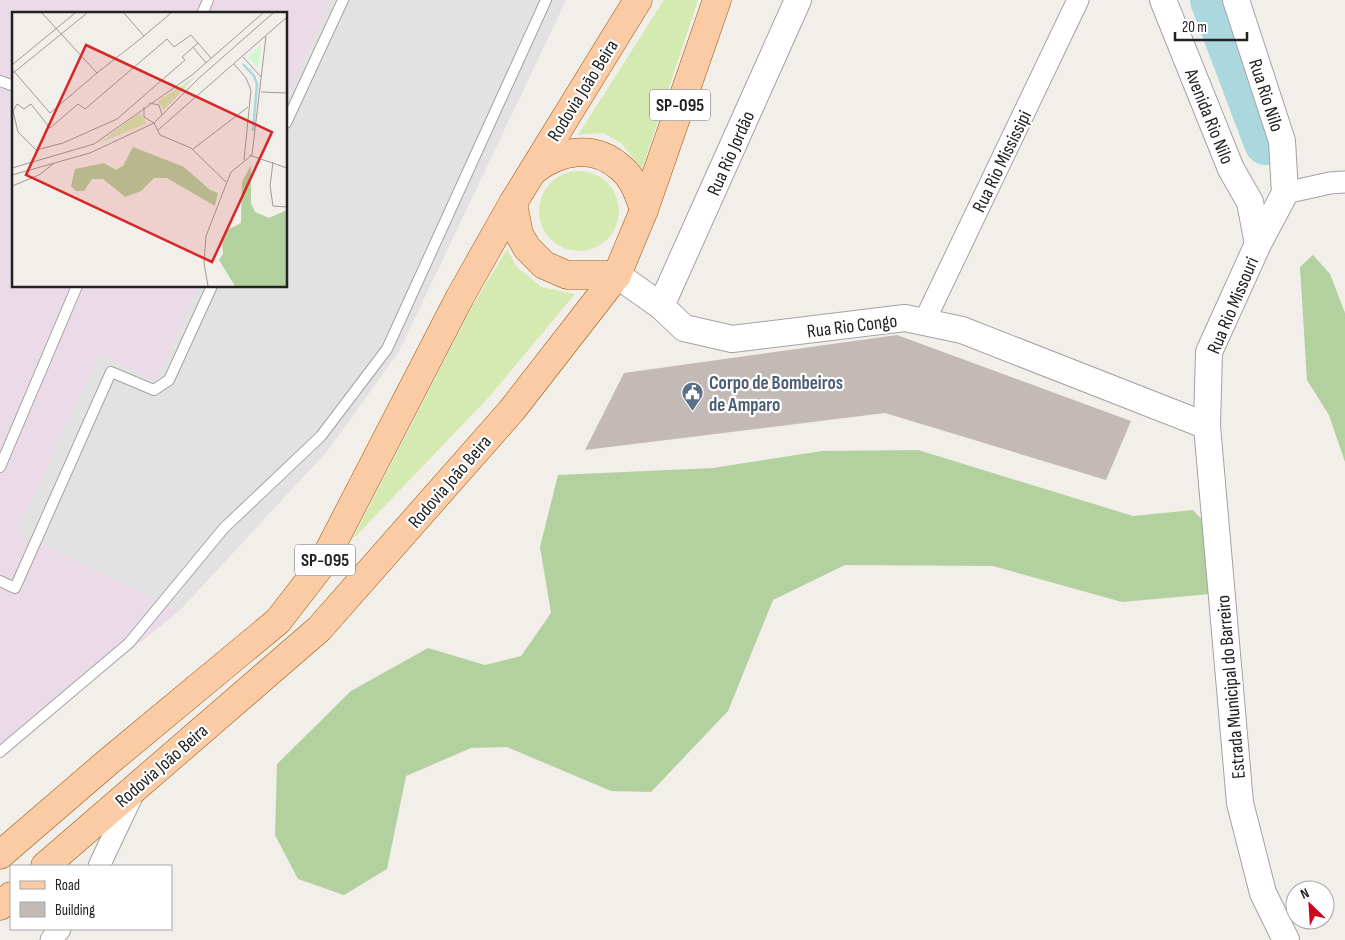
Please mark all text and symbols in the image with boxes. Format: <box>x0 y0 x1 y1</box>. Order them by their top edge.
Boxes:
scale bar <box>1175 10 1248 42</box>
inset map <box>12 12 288 288</box>
text: 20 m <box>1182 18 1207 37</box>
street label: Rodovia João Beira <box>543 36 624 146</box>
street label: Rua Rio Nilo <box>1243 56 1288 135</box>
street label: Avenida Rio Nilo <box>1179 65 1238 167</box>
road number: SP-095 <box>650 90 710 120</box>
street label: Rua Rio Mississipi <box>968 107 1037 216</box>
street label: Rua Rio Jordão <box>702 108 760 200</box>
street label: Rua Rio Missouri <box>1203 254 1264 358</box>
street label: Rua Rio Congo <box>806 310 899 343</box>
place label: Corpo de Bombeiros de Amparo <box>709 372 843 417</box>
public building icon: Corpo de Bombeiros de Amparo <box>681 381 705 412</box>
street label: Rodovia João Beira <box>404 431 497 533</box>
road number: SP-095 <box>295 544 355 576</box>
street label: Estrada Municipal do Barreiro <box>1212 594 1251 780</box>
street label: Rodovia João Beira <box>111 720 213 813</box>
legend <box>10 865 172 930</box>
text: Road <box>55 876 80 895</box>
north arrow <box>1285 880 1335 930</box>
text: N <box>1298 884 1312 903</box>
text: Building <box>55 901 95 920</box>

